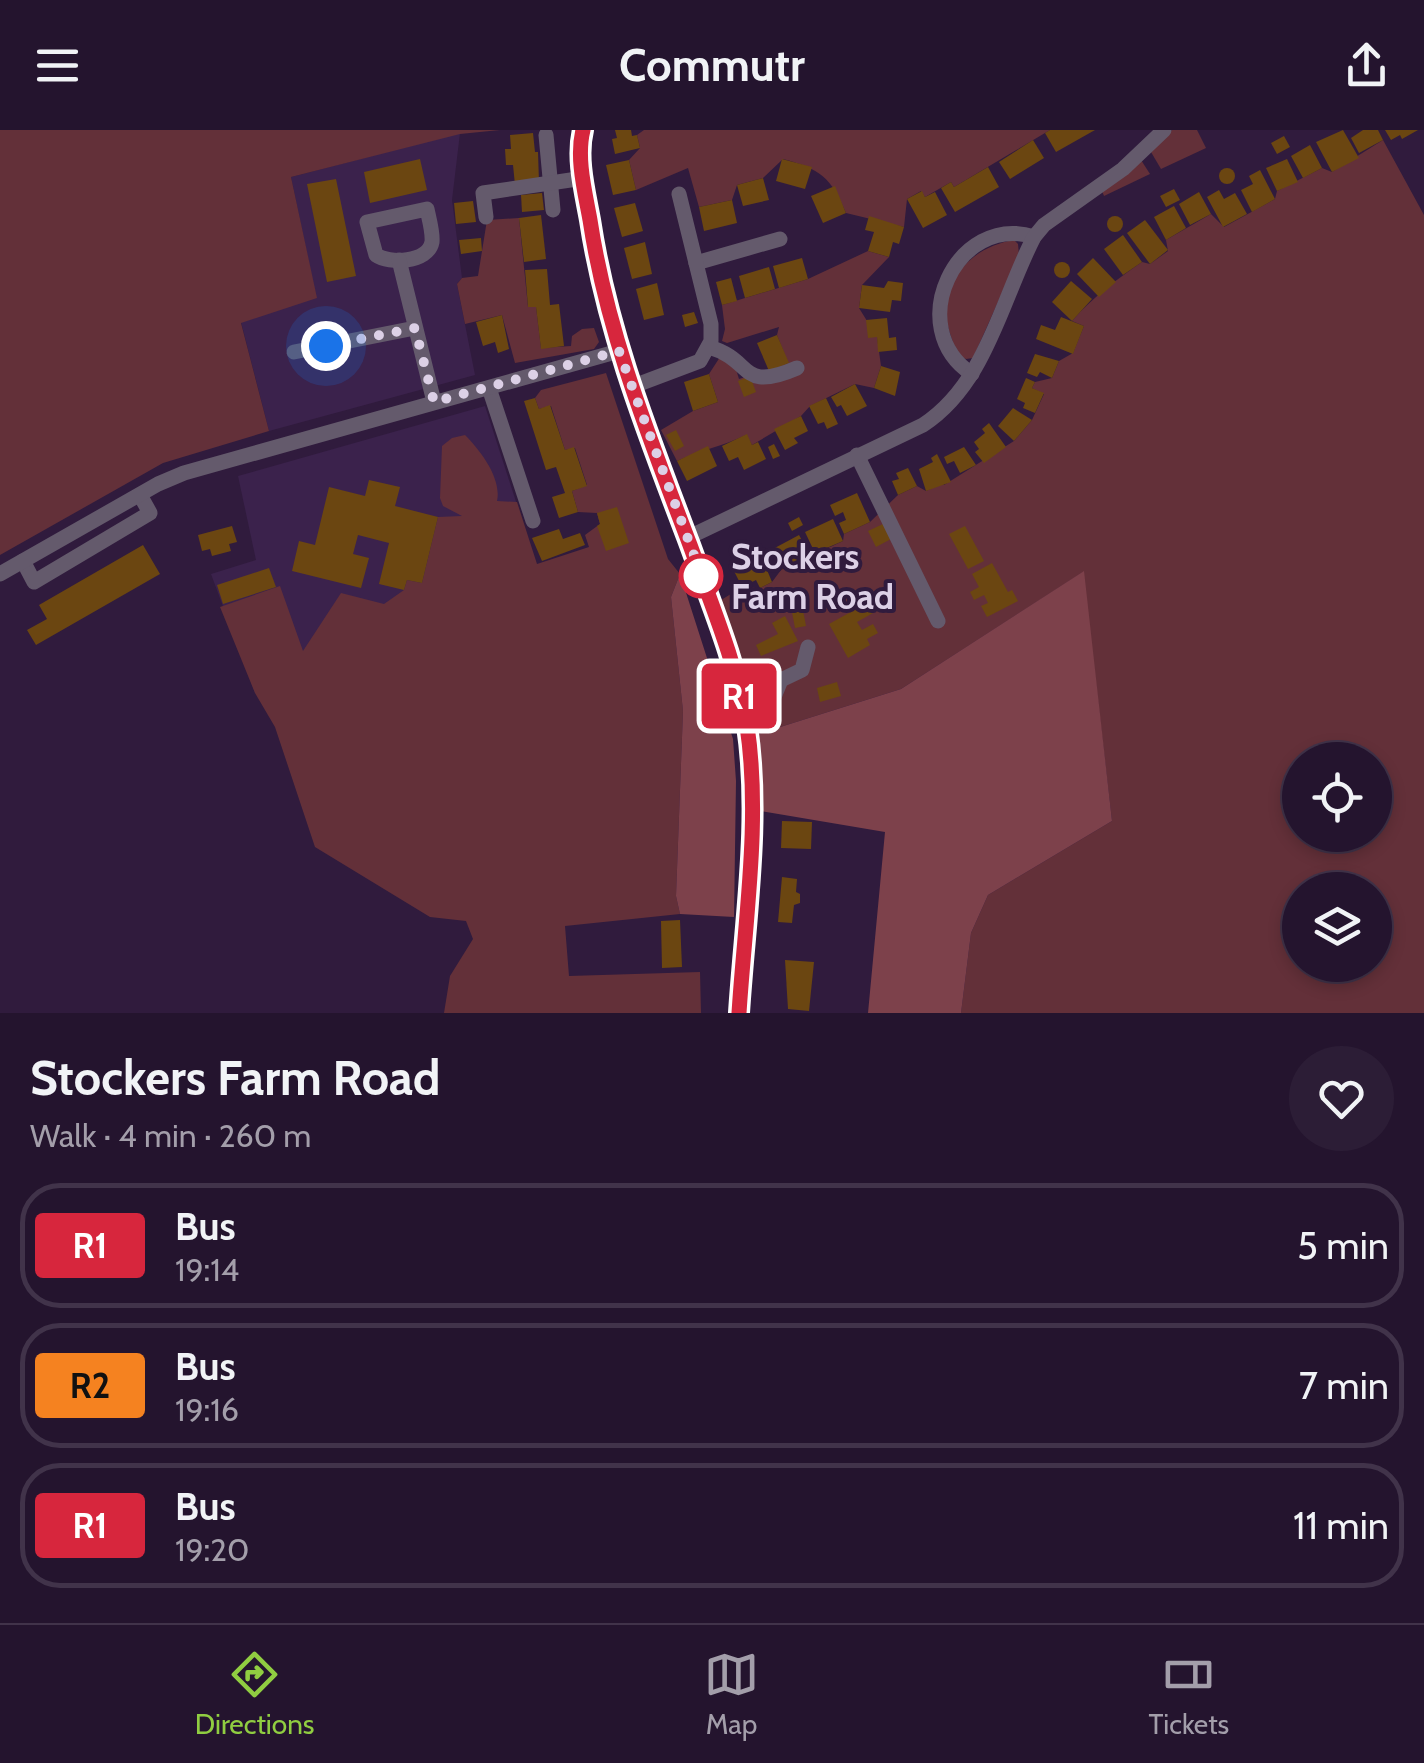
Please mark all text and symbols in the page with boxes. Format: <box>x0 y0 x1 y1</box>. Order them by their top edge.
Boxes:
icon: menu <box>30 38 85 93</box>
text: Commutr <box>619 38 805 92</box>
icon: share <box>1339 38 1394 93</box>
your location <box>301 321 351 371</box>
place label: Stockers Farm Road <box>731 535 894 618</box>
marker: Stockers Farm Road <box>680 555 722 597</box>
line badge: R1 <box>694 664 784 728</box>
text: R1 <box>722 675 756 718</box>
map controls <box>1282 742 1392 982</box>
button: locate <box>1282 742 1392 852</box>
button: layers <box>1282 872 1392 982</box>
button: heart <box>1289 1046 1394 1151</box>
text: Stockers Farm Road <box>30 1049 440 1107</box>
text: Walk · 4 min · 260 m <box>30 1116 311 1155</box>
text: Bus <box>175 1203 236 1250</box>
text: 5 min <box>1297 1222 1389 1269</box>
text: R1 <box>73 1224 107 1267</box>
text: 19:14 <box>175 1250 239 1289</box>
text: Bus <box>175 1343 236 1390</box>
text: 7 min <box>1299 1362 1389 1409</box>
text: R2 <box>70 1364 110 1407</box>
text: 19:16 <box>175 1390 239 1429</box>
text: Bus <box>175 1483 236 1530</box>
text: 11 min <box>1293 1502 1389 1549</box>
text: R1 <box>73 1504 107 1547</box>
text: 19:20 <box>175 1530 249 1569</box>
tab: Directions <box>195 1647 314 1741</box>
tab: Map <box>704 1647 759 1741</box>
tab: Tickets <box>1149 1647 1229 1741</box>

